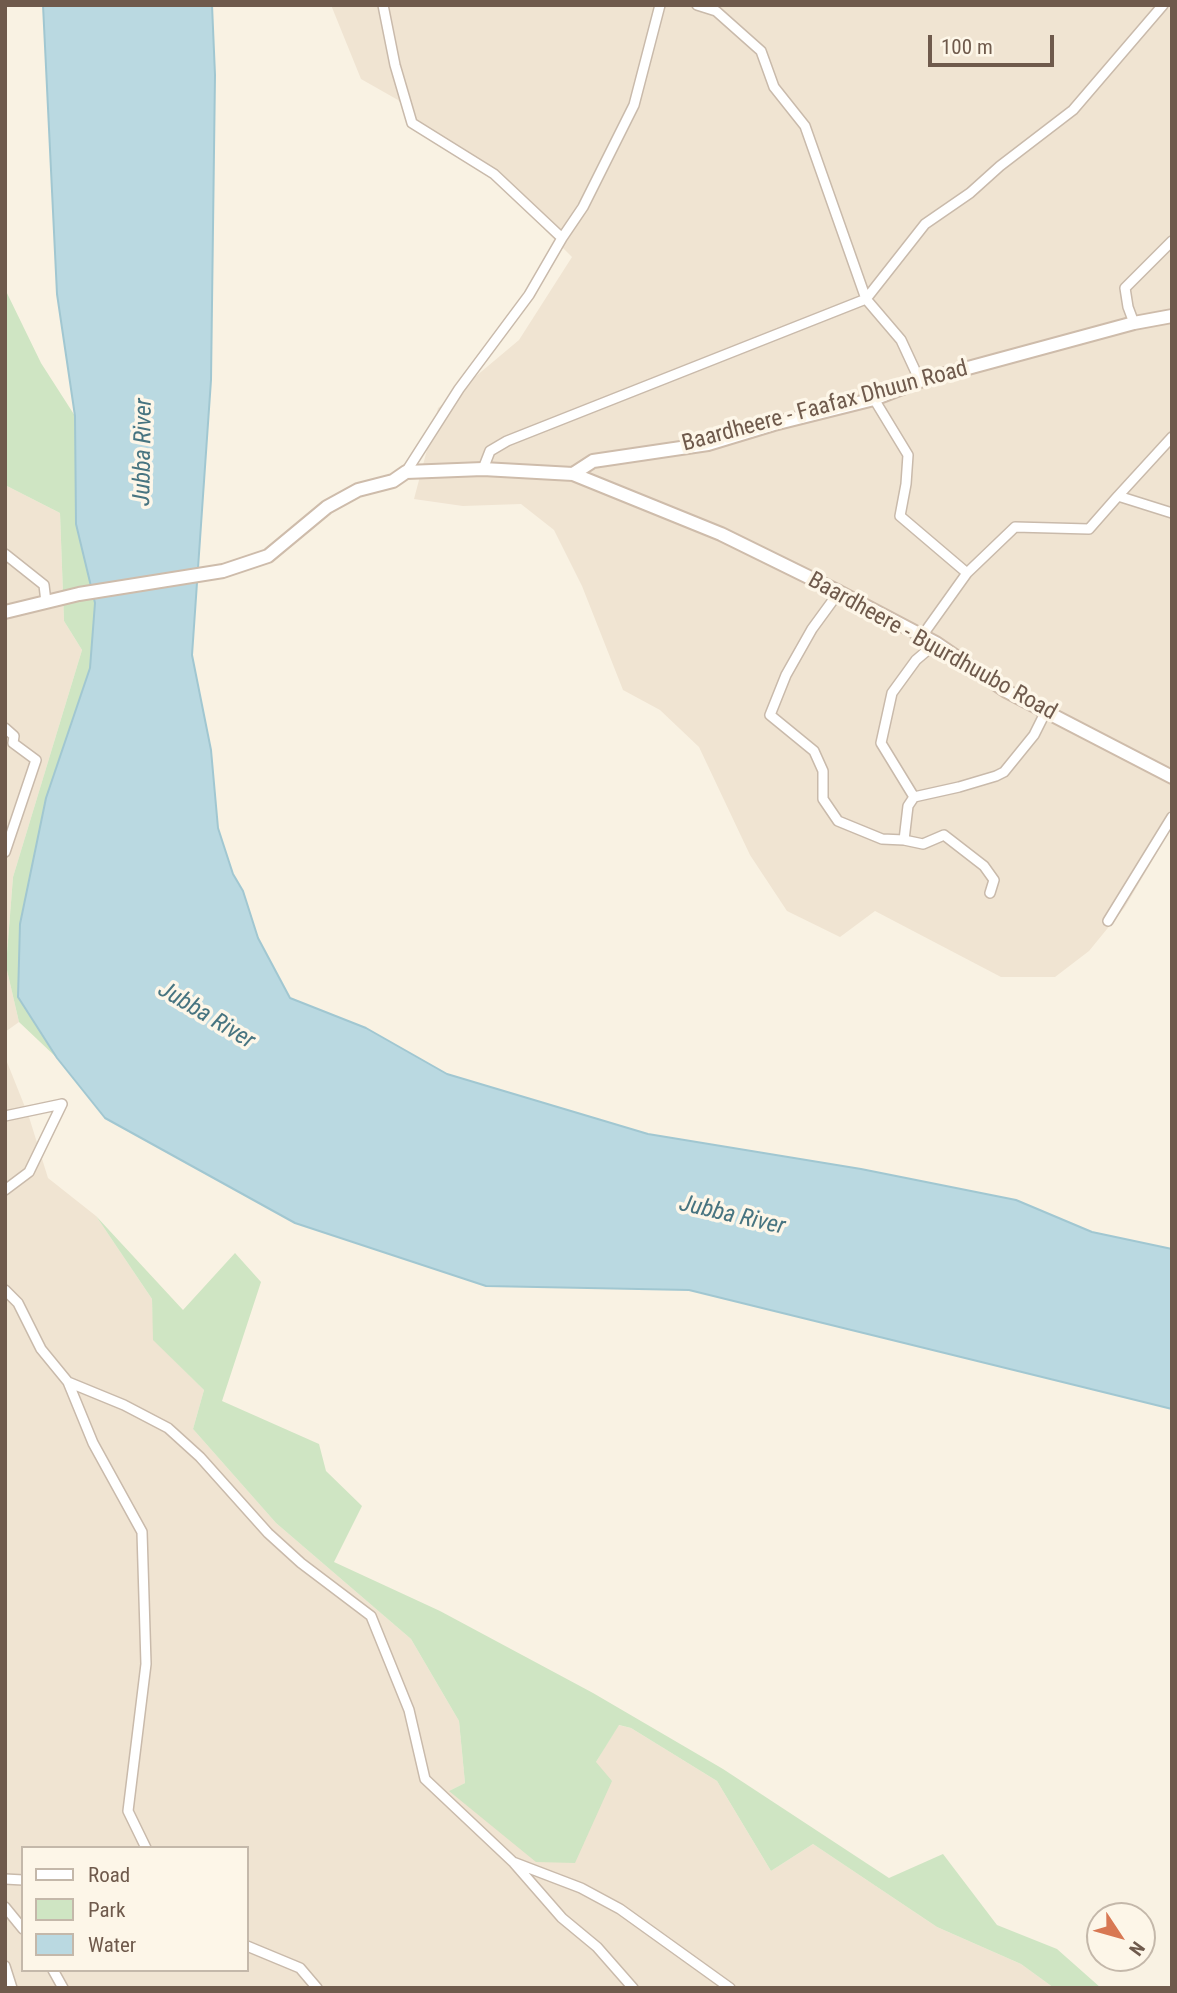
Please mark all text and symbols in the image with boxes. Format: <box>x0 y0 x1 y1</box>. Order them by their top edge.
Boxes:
scale bar <box>932 21 1058 65</box>
text: 100 m <box>941 35 993 59</box>
street label: Baardheere - Faafax Dhuun Road <box>679 356 971 458</box>
water label: Jubba River <box>129 398 159 506</box>
street label: Baardheere - Buurdhuubo Road <box>803 567 1061 727</box>
water label: Jubba River <box>152 976 260 1056</box>
water label: Jubba River <box>676 1190 788 1242</box>
legend <box>21 1846 248 1972</box>
text: Road <box>88 1863 130 1887</box>
text: Park <box>88 1898 125 1922</box>
north arrow <box>1086 1902 1156 1972</box>
text: Water <box>88 1933 136 1957</box>
text: N <box>1124 1937 1150 1960</box>

